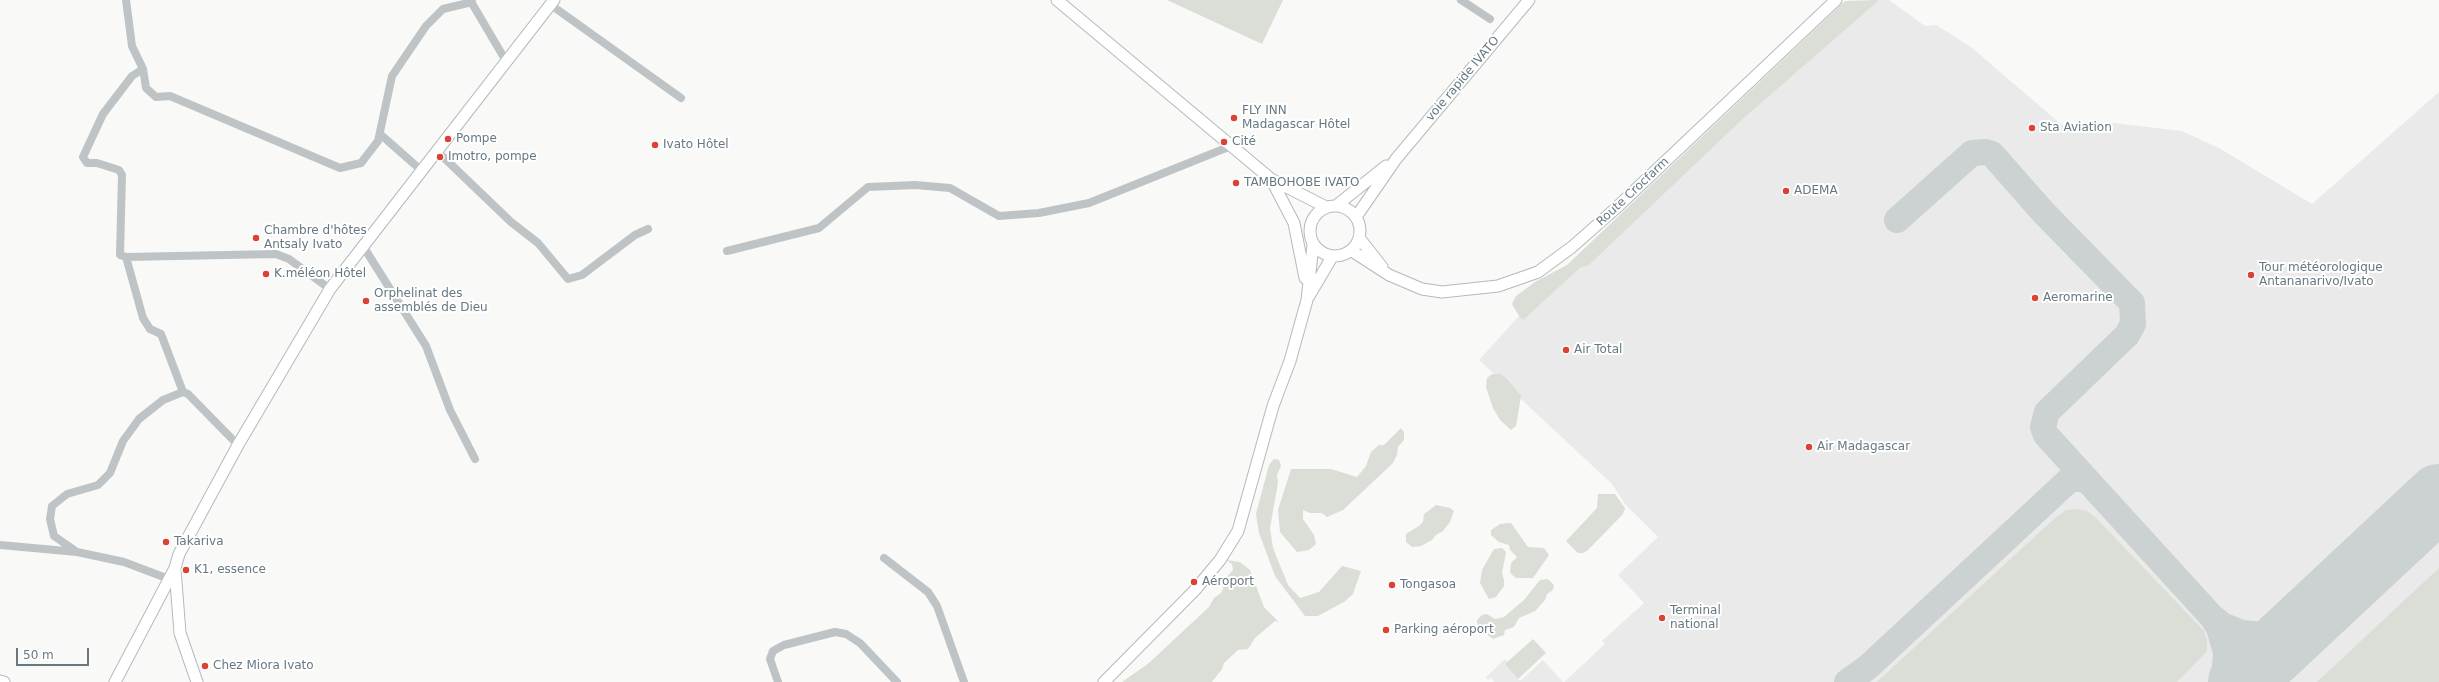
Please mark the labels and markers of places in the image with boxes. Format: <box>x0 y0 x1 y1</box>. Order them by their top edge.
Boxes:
place label: FLY INN Madagascar Hôtel <box>1242 104 1350 132</box>
marker: FLY INN Madagascar Hôtel <box>1229 113 1239 123</box>
place label: Sta Aviation <box>2040 121 2112 135</box>
marker: Sta Aviation <box>2027 123 2037 133</box>
place label: Pompe <box>456 132 497 146</box>
marker: Pompe <box>443 134 453 144</box>
place label: Cité <box>1232 135 1256 149</box>
marker: Cité <box>1219 137 1229 147</box>
place label: Ivato Hôtel <box>663 138 729 152</box>
marker: Ivato Hôtel <box>650 140 660 150</box>
place label: Imotro, pompe <box>448 150 537 164</box>
marker: Imotro, pompe <box>435 152 445 162</box>
place label: TAMBOHOBE IVATO <box>1244 176 1360 190</box>
marker: TAMBOHOBE IVATO <box>1231 178 1241 188</box>
place label: ADEMA <box>1794 184 1838 198</box>
marker: ADEMA <box>1781 186 1791 196</box>
place label: Chambre d'hôtes Antsaly Ivato <box>264 224 367 252</box>
marker: Chambre d'hôtes Antsaly Ivato <box>251 233 261 243</box>
place label: Tour météorologique Antananarivo/Ivato <box>2259 261 2383 289</box>
place label: K.méléon Hôtel <box>274 267 366 281</box>
marker: K.méléon Hôtel <box>261 269 271 279</box>
marker: Tour météorologique Antananarivo/Ivato <box>2246 270 2256 280</box>
place label: Orphelinat des assemblés de Dieu <box>374 287 488 315</box>
place label: Aeromarine <box>2043 291 2113 305</box>
marker: Aeromarine <box>2030 293 2040 303</box>
marker: Orphelinat des assemblés de Dieu <box>361 296 371 306</box>
place label: Air Total <box>1574 343 1622 357</box>
marker: Air Total <box>1561 345 1571 355</box>
place label: Air Madagascar <box>1817 440 1910 454</box>
marker: Air Madagascar <box>1804 442 1814 452</box>
place label: Takariva <box>174 535 224 549</box>
marker: Takariva <box>161 537 171 547</box>
place label: K1, essence <box>194 563 266 577</box>
marker: K1, essence <box>181 565 191 575</box>
place label: Aéroport <box>1202 575 1254 589</box>
marker: Aéroport <box>1189 577 1199 587</box>
place label: Tongasoa <box>1400 578 1456 592</box>
marker: Tongasoa <box>1387 580 1397 590</box>
place label: Terminal national <box>1670 604 1721 632</box>
marker: Terminal national <box>1657 613 1667 623</box>
place label: Parking aéroport <box>1394 623 1494 637</box>
marker: Parking aéroport <box>1381 625 1391 635</box>
place label: Chez Miora Ivato <box>213 659 314 673</box>
marker: Chez Miora Ivato <box>200 661 210 671</box>

